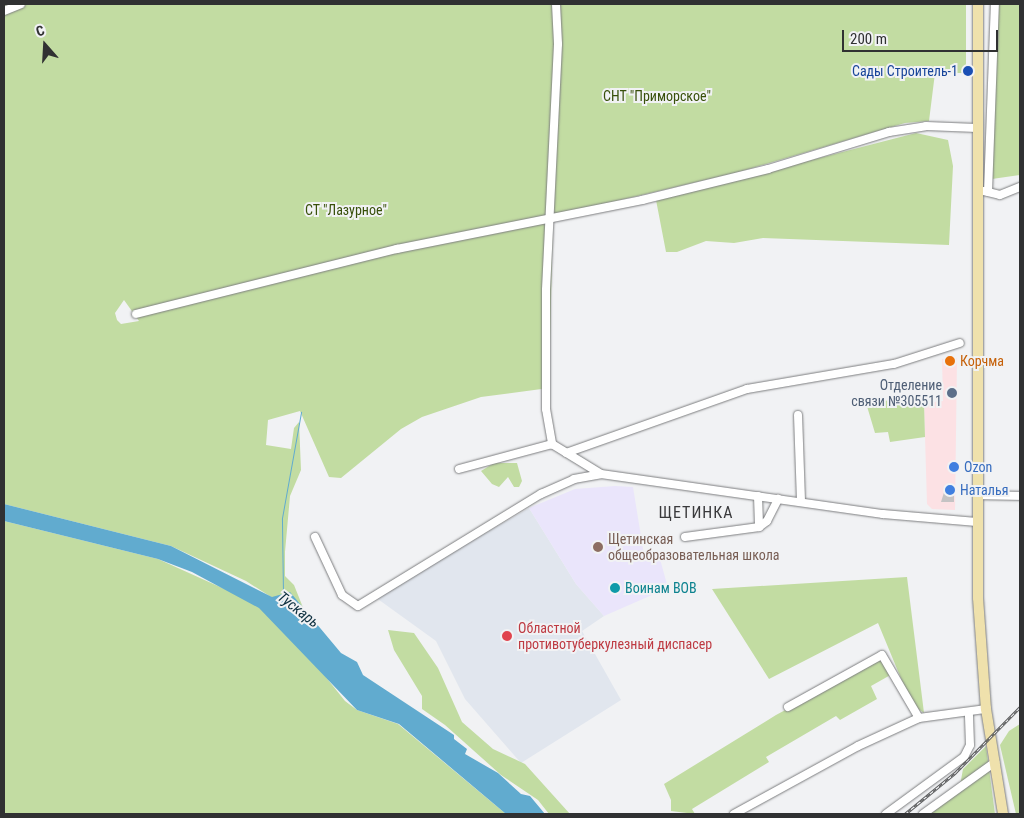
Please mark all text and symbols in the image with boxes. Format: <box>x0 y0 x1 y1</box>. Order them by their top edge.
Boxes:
north arrow <box>20 20 70 70</box>
scale bar <box>844 20 1000 52</box>
text: С <box>34 22 46 40</box>
text: 200 m <box>850 30 887 48</box>
place label: Сады Строитель-1 <box>852 63 958 79</box>
marker: Сады Строитель-1 <box>962 65 974 77</box>
park label: СНТ "Приморское" <box>603 88 711 104</box>
park label: СТ "Лазурное" <box>305 202 387 218</box>
place label: Корчма <box>960 353 1004 369</box>
marker: Корчма <box>944 355 956 367</box>
place label: Отделение связи №305511 <box>851 377 942 410</box>
marker: Отделение связи №305511 <box>946 387 958 399</box>
place label: Ozon <box>964 459 992 475</box>
marker: Ozon <box>948 461 960 473</box>
place label: Наталья <box>960 482 1008 498</box>
marker: Наталья <box>944 484 956 496</box>
district label: ЩЕТИНКА <box>658 503 734 523</box>
place label: Щетинская общеобразовательная школа <box>608 531 780 564</box>
marker: Щетинская общеобразовательная школа <box>592 541 604 553</box>
place label: Воинам ВОВ <box>625 580 697 596</box>
marker: Воинам ВОВ <box>609 582 621 594</box>
water label: Тускарь <box>274 588 322 632</box>
place label: Областной противотуберкулезный диспасер <box>518 620 712 652</box>
marker: Областной противотуберкулезный диспасер <box>500 629 514 643</box>

